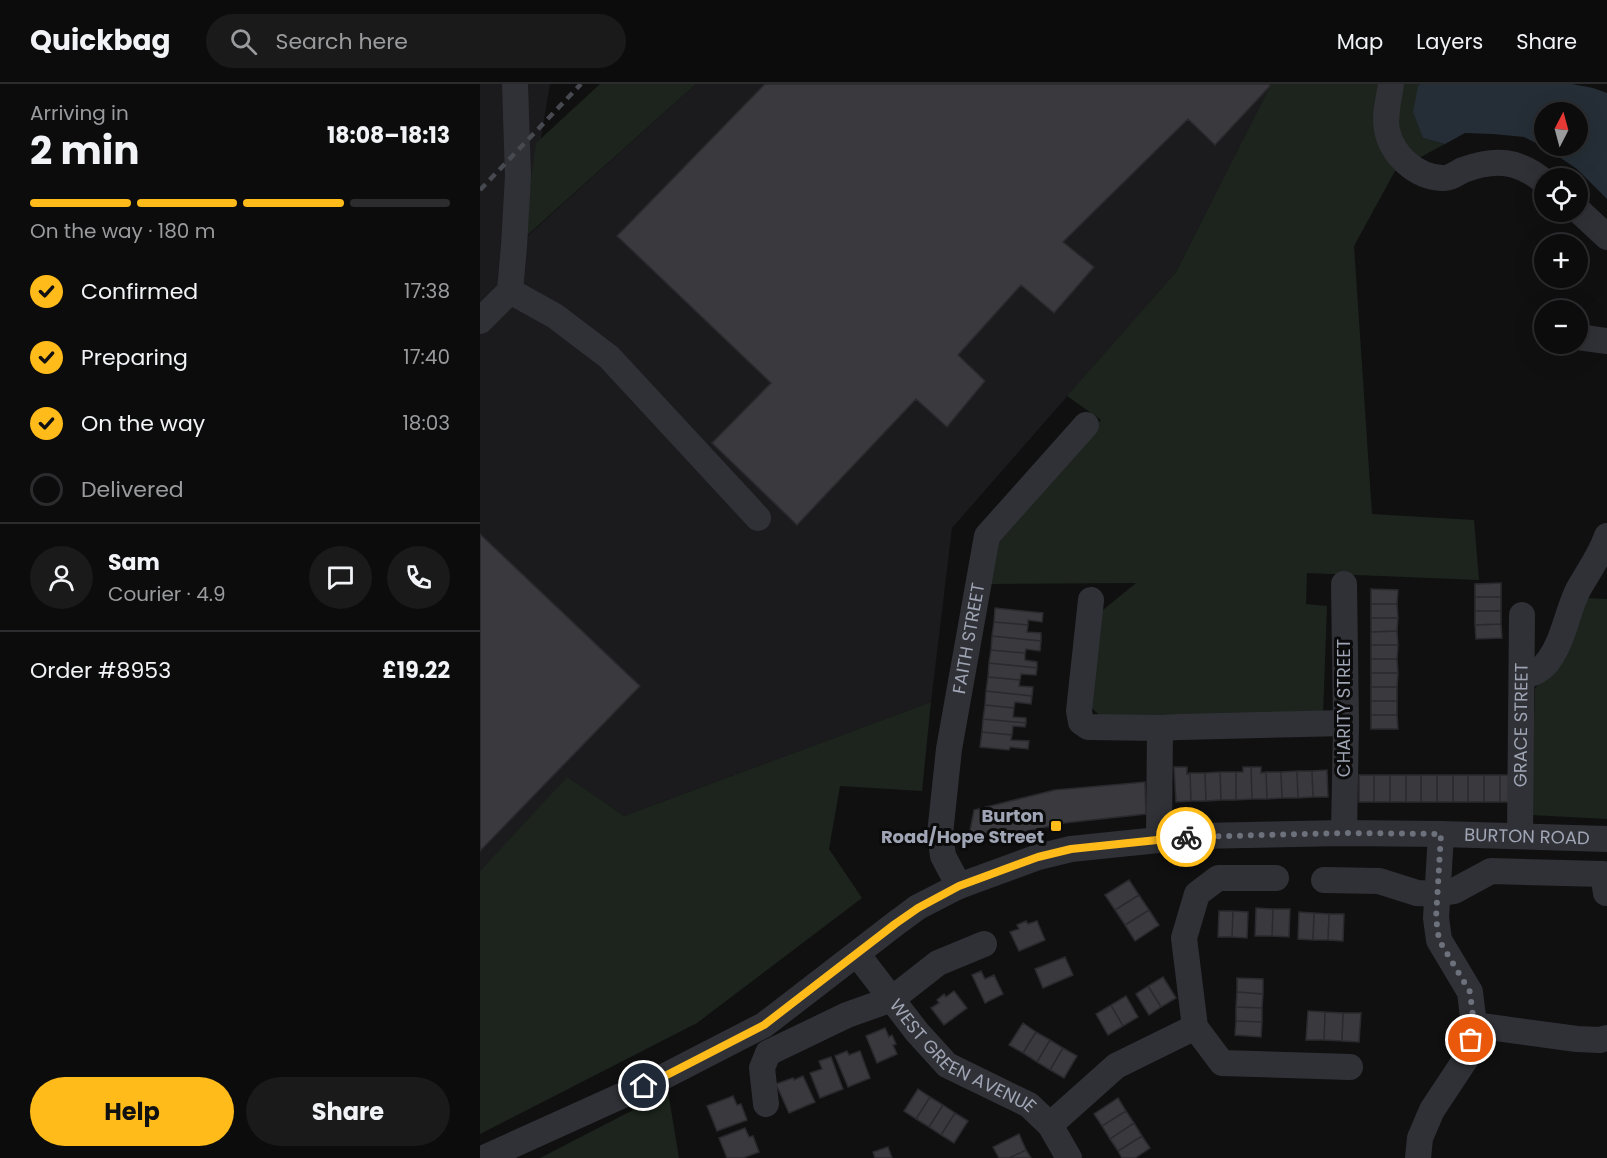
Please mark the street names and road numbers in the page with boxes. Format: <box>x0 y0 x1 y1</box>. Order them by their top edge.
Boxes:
street label: FAITH STREET <box>946 581 990 696</box>
street label: CHARITY STREET <box>1331 639 1356 777</box>
street label: GRACE STREET <box>1507 662 1534 787</box>
street label: BURTON ROAD <box>1464 822 1590 850</box>
street label: WEST GREEN AVENUE <box>884 993 1042 1118</box>

